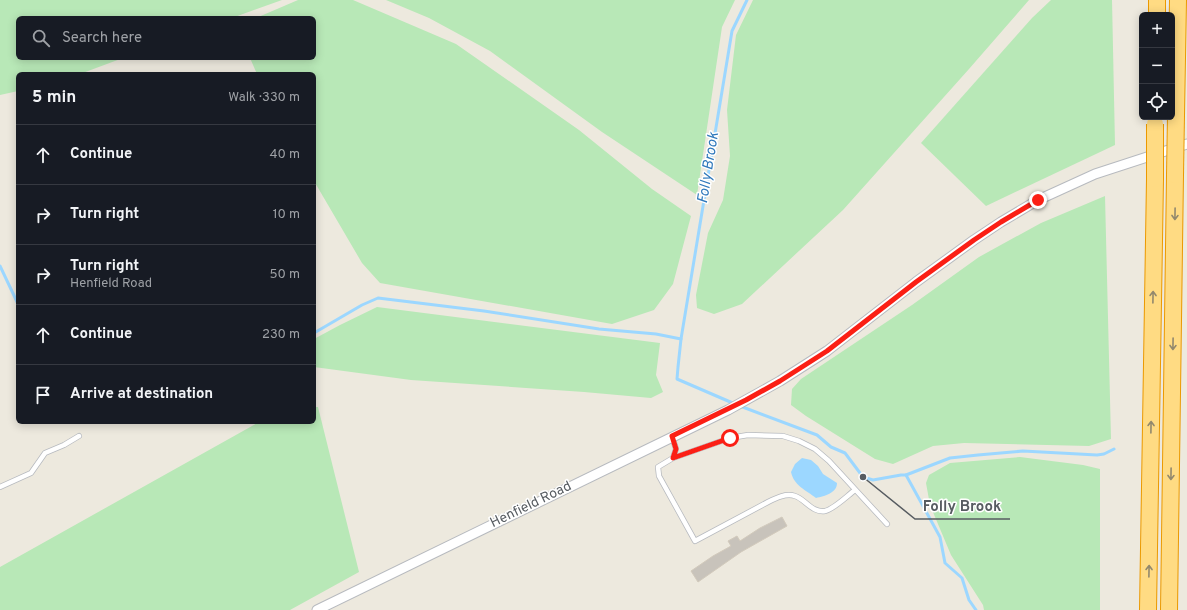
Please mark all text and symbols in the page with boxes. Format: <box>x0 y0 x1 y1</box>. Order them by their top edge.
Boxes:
map controls <box>1139 12 1175 120</box>
button: + <box>1139 12 1175 48</box>
search box <box>16 16 316 60</box>
icon: search <box>30 27 52 49</box>
text: Search here <box>62 29 142 48</box>
button: − <box>1139 48 1175 84</box>
button: locate <box>1139 84 1175 120</box>
text: 5 min <box>32 87 76 109</box>
text: Walk · 330 m <box>228 90 300 106</box>
water label: Folly Brook <box>694 131 724 205</box>
icon: ahead <box>32 144 54 166</box>
text: Continue <box>70 145 132 164</box>
text: 40 m <box>270 147 300 163</box>
route end <box>1029 191 1047 209</box>
icon: right <box>32 204 54 226</box>
text: Turn right <box>70 205 139 224</box>
text: 10 m <box>273 207 300 223</box>
one-way arrow <box>1171 207 1179 220</box>
text: Turn right <box>70 257 139 276</box>
icon: right <box>32 264 54 286</box>
text: 50 m <box>270 267 300 283</box>
text: Henfield Road <box>70 276 152 292</box>
one-way arrow <box>1149 291 1157 304</box>
icon: ahead <box>32 324 54 346</box>
text: Continue <box>70 325 132 344</box>
text: 230 m <box>262 327 300 343</box>
one-way arrow <box>1169 337 1177 350</box>
icon: arrive <box>32 384 54 406</box>
text: Arrive at destination <box>70 385 213 404</box>
one-way arrow <box>1147 421 1155 434</box>
route start <box>721 429 739 447</box>
one-way arrow <box>1167 467 1175 480</box>
street label: Henfield Road <box>488 478 574 532</box>
callout: Folly Brook <box>915 492 1010 519</box>
text: Folly Brook <box>923 498 1001 517</box>
one-way arrow <box>1145 565 1153 578</box>

